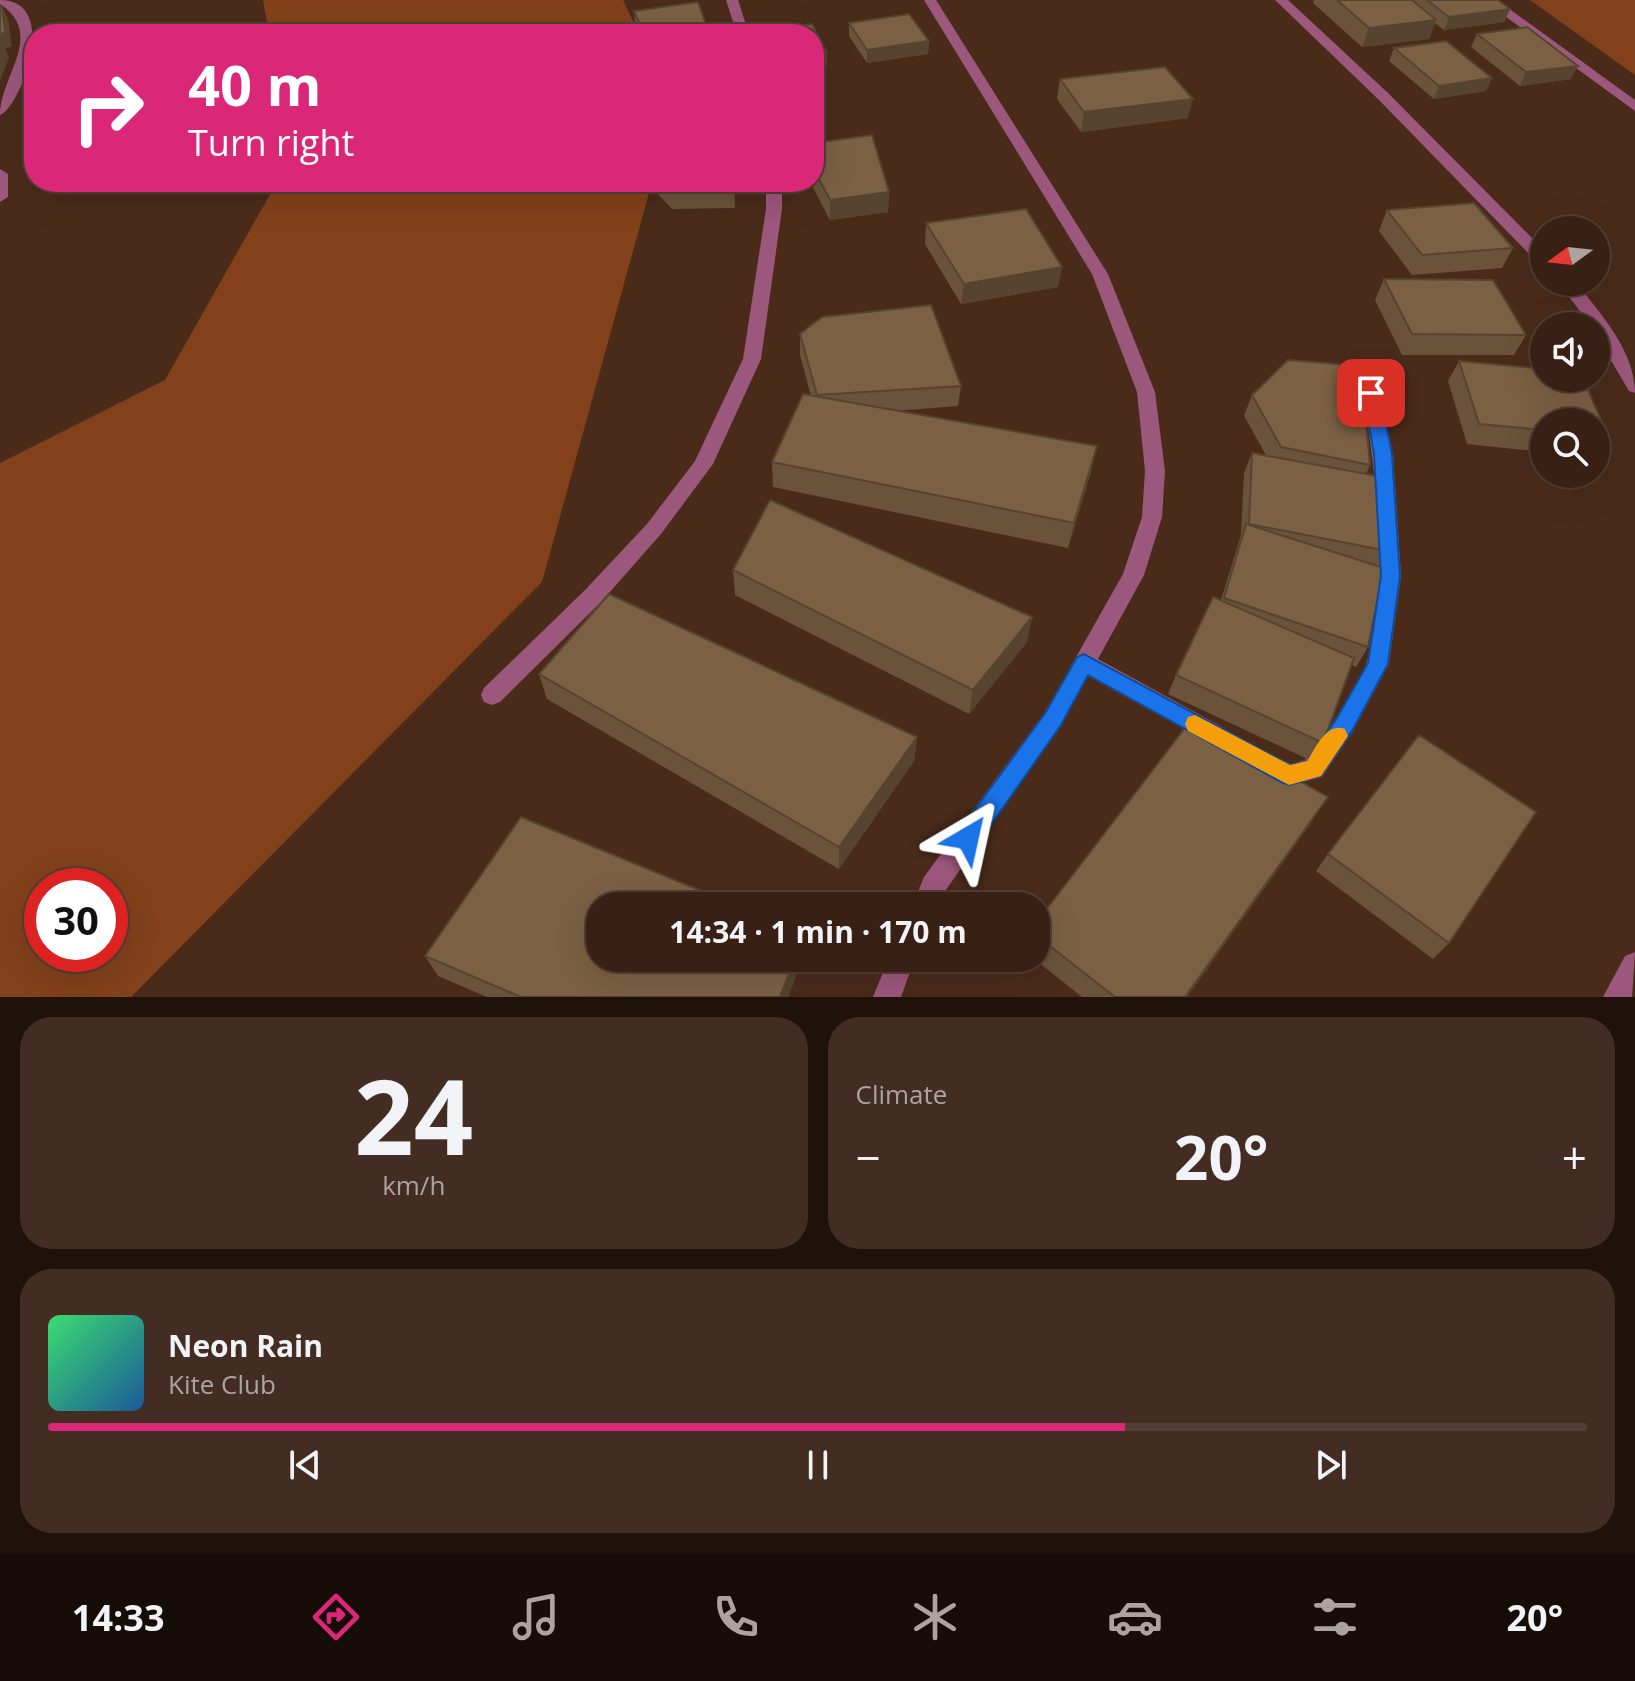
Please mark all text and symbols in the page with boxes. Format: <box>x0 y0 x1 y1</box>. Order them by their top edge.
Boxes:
text: 40 m <box>188 46 322 122</box>
icon: right <box>56 56 160 160</box>
text: Turn right <box>188 118 354 167</box>
north arrow <box>1530 216 1610 296</box>
map controls <box>1530 216 1610 488</box>
button: sound <box>1530 312 1610 392</box>
pin <box>1337 359 1405 427</box>
icon: arrive <box>1349 371 1393 415</box>
button: search <box>1530 408 1610 488</box>
position arrow <box>926 796 1010 880</box>
speed limit sign: 30 <box>24 868 128 972</box>
text: 14:34 · 1 min · 170 m <box>669 911 967 952</box>
text: 24 <box>354 1044 473 1185</box>
text: Climate <box>856 1076 947 1112</box>
text: 20° <box>1174 1116 1268 1198</box>
text: − <box>856 1127 881 1187</box>
text: + <box>1562 1127 1587 1187</box>
text: km/h <box>382 1167 445 1203</box>
text: Neon Rain <box>168 1325 323 1366</box>
text: Kite Club <box>168 1366 276 1402</box>
icon: previous <box>283 1443 327 1487</box>
icon: pause <box>796 1443 840 1487</box>
icon: next <box>1309 1443 1353 1487</box>
icon: directions <box>308 1589 364 1645</box>
icon: music <box>508 1589 564 1645</box>
icon: phone <box>708 1589 764 1645</box>
icon: climate <box>907 1589 963 1645</box>
icon: car <box>1107 1589 1163 1645</box>
icon: filters <box>1307 1589 1363 1645</box>
text: 14:33 <box>72 1593 164 1642</box>
text: 20° <box>1507 1593 1563 1642</box>

